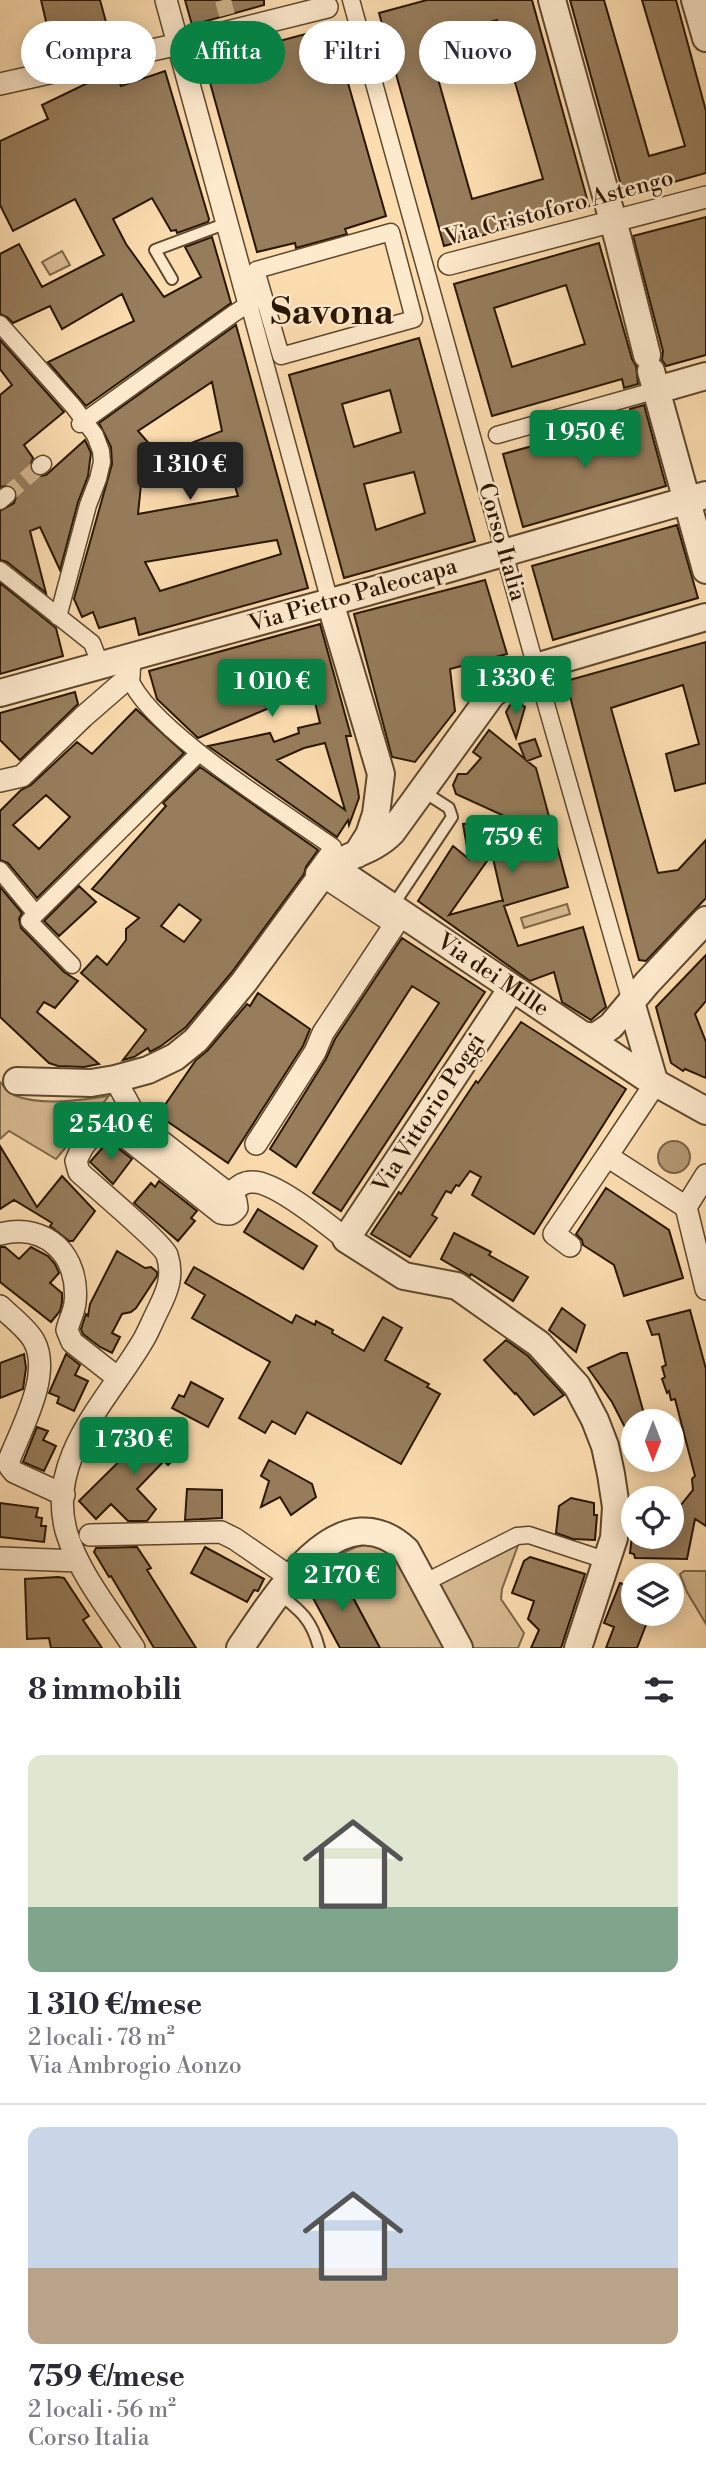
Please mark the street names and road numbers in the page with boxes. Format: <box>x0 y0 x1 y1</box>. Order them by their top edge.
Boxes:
street label: Via Cristoforo Astengo <box>441 164 677 252</box>
street label: Corso Italia <box>472 480 532 605</box>
street label: Via Pietro Paleocapa <box>245 552 461 638</box>
street label: Via dei Mille <box>431 927 554 1023</box>
street label: Via Vittorio Poggi <box>366 1028 491 1199</box>

